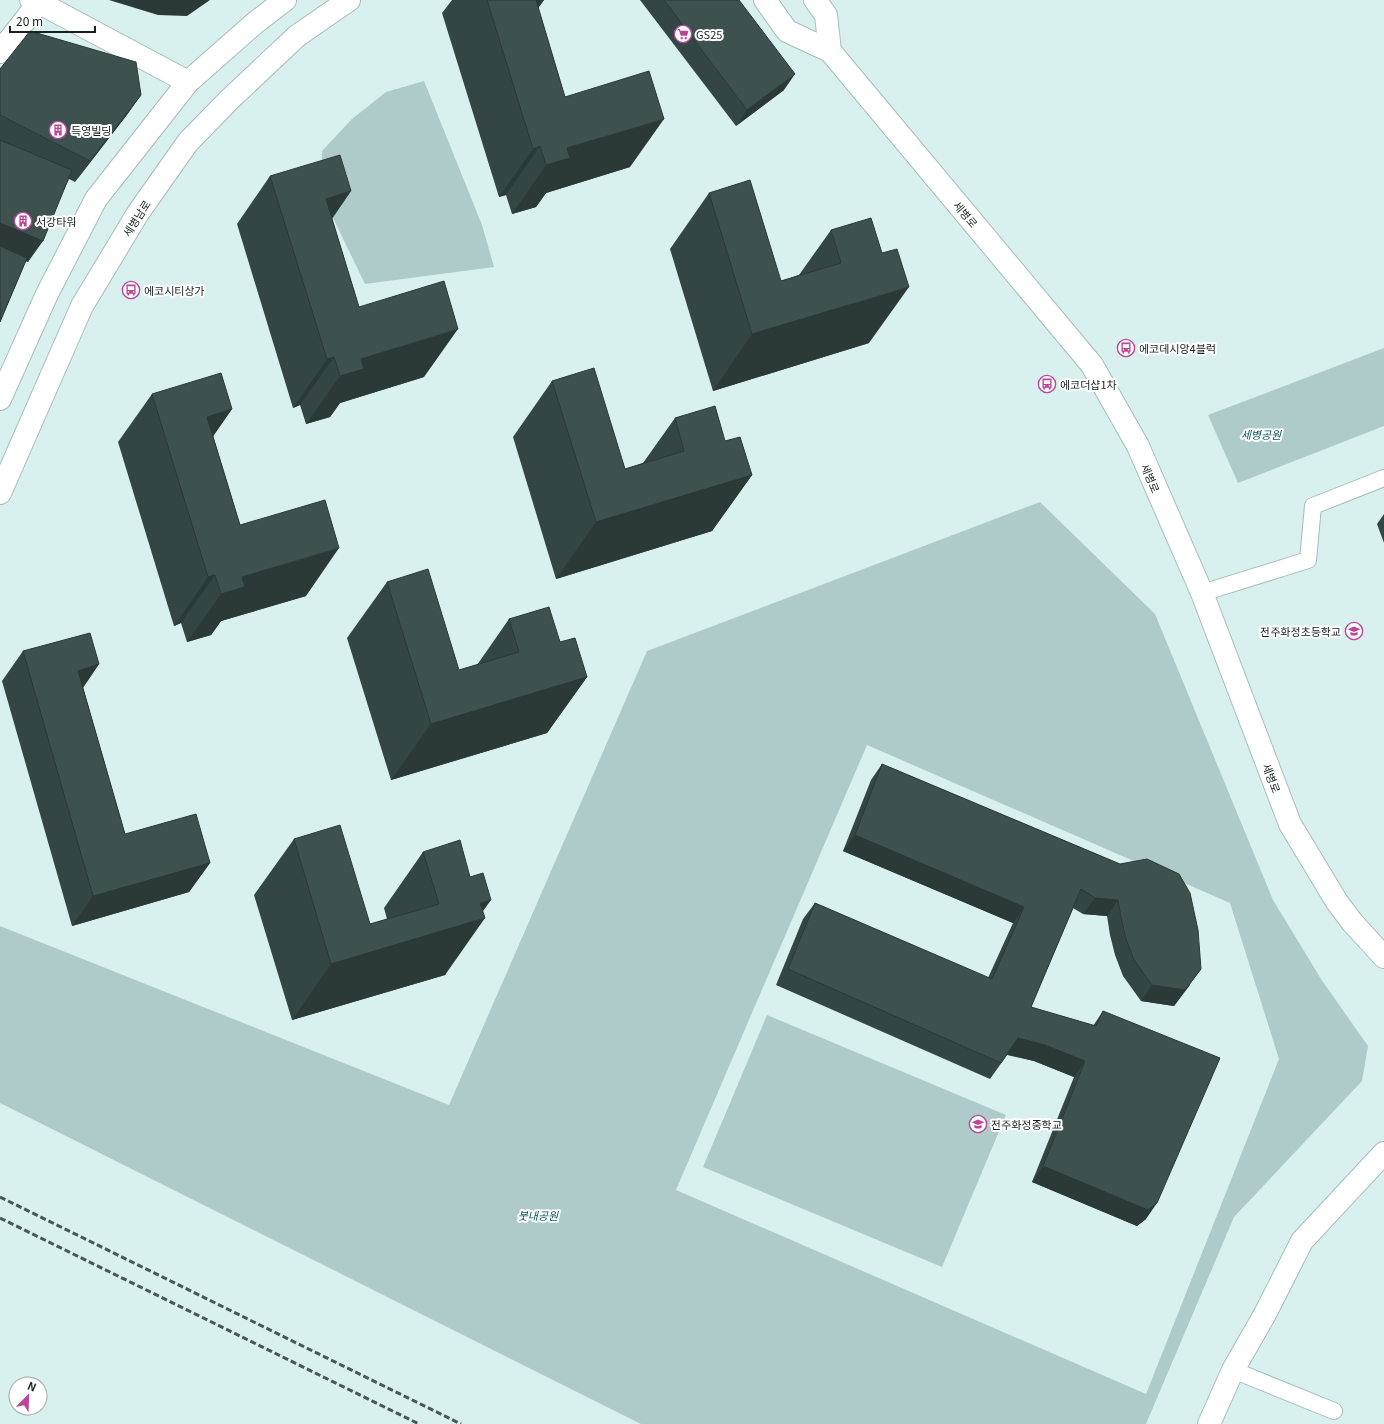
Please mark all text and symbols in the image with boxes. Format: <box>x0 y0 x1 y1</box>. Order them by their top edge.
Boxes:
scale bar <box>10 8 95 34</box>
text: 20 m <box>16 12 43 29</box>
supermarket icon: GS25 <box>673 24 693 44</box>
place label: GS25 <box>696 26 722 42</box>
building icon: 득영빌딩 <box>48 120 68 140</box>
place label: 득영빌딩 <box>71 122 111 138</box>
street label: 세병남로 <box>118 197 154 239</box>
street label: 세병로 <box>950 197 982 231</box>
building icon: 서강타워 <box>13 211 33 231</box>
place label: 서강타워 <box>36 213 76 229</box>
bus stop icon: 에코시티상가 <box>121 280 141 300</box>
place label: 에코시티상가 <box>144 282 205 298</box>
bus stop icon: 에코데시앙4블럭 <box>1116 338 1136 358</box>
place label: 에코데시앙4블럭 <box>1139 340 1216 356</box>
bus stop icon: 에코더샵1차 <box>1037 374 1057 394</box>
place label: 에코더샵1차 <box>1060 376 1117 392</box>
park label: 세병공원 <box>1241 426 1282 442</box>
street label: 세병로 <box>1138 461 1164 495</box>
school or university icon: 전주화정초등학교 <box>1344 621 1364 641</box>
place label: 전주화정초등학교 <box>1260 623 1341 639</box>
street label: 세병로 <box>1259 761 1285 795</box>
school or university icon: 전주화정중학교 <box>968 1114 988 1134</box>
place label: 전주화정중학교 <box>991 1116 1062 1132</box>
park label: 붓내공원 <box>518 1207 559 1223</box>
north arrow <box>8 1376 48 1416</box>
text: N <box>25 1377 39 1395</box>

